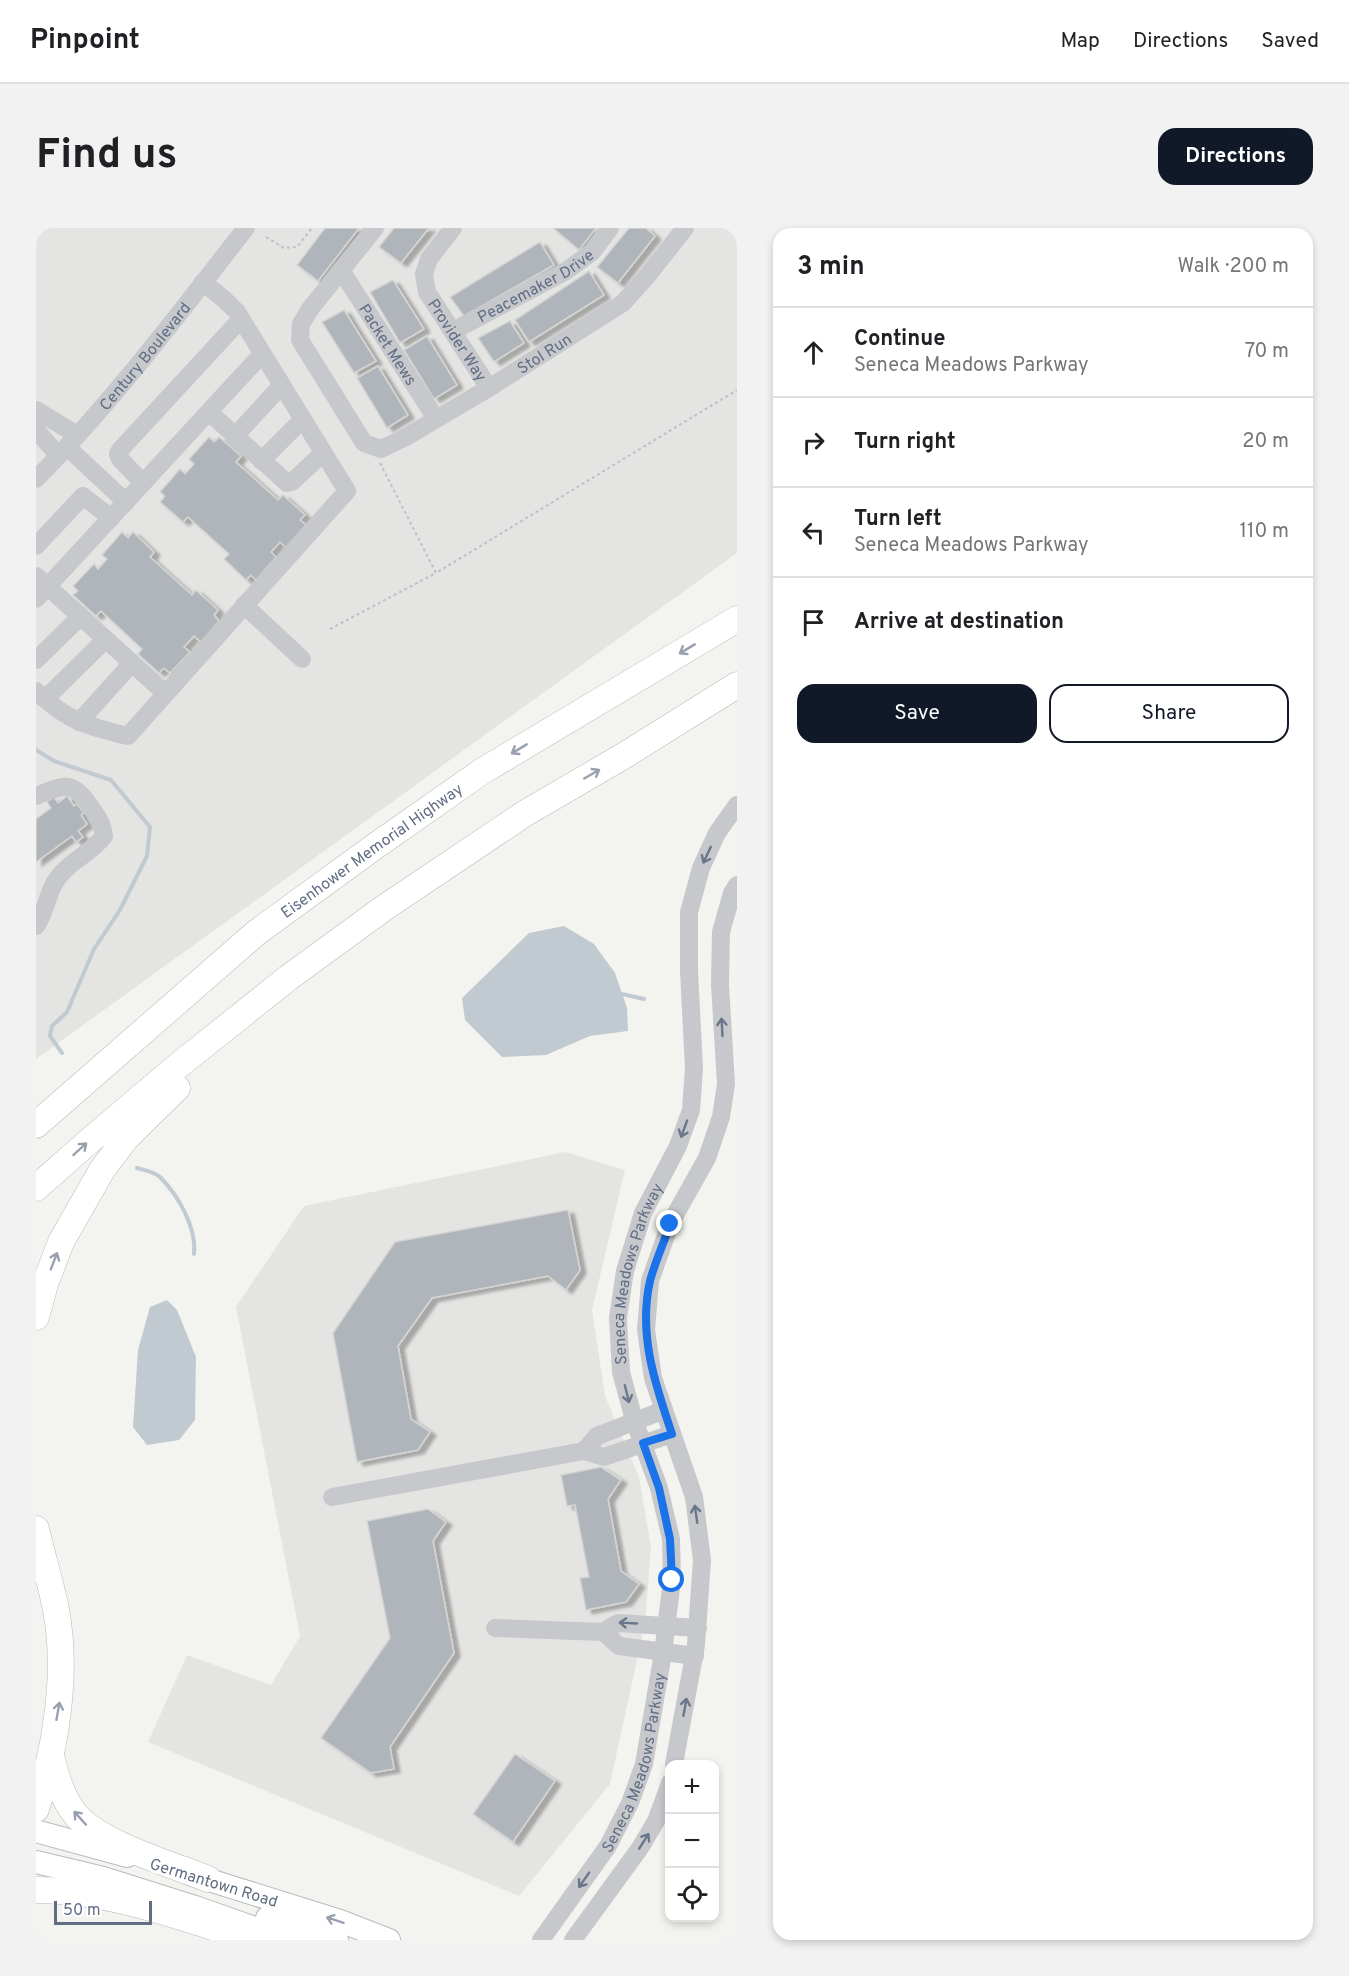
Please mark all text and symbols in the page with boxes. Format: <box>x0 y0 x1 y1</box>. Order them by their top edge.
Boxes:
text: Pinpoint <box>30 23 140 59</box>
text: Map <box>1060 28 1100 55</box>
text: Directions <box>1133 28 1228 55</box>
text: Saved <box>1261 28 1319 55</box>
button: Directions <box>1158 128 1313 185</box>
text: Find us <box>36 130 177 183</box>
street label: Peacemaker Drive <box>474 246 599 328</box>
text: 3 min <box>797 251 865 284</box>
text: Walk · 200 m <box>1178 254 1289 280</box>
street label: Provider Way <box>422 296 490 386</box>
street label: Century Boulevard <box>96 299 196 416</box>
street label: Packet Mews <box>353 301 420 390</box>
text: Continue <box>854 326 945 353</box>
street label: Stol Run <box>514 330 576 379</box>
icon: ahead <box>797 336 830 369</box>
text: 70 m <box>1245 339 1289 365</box>
text: Seneca Meadows Parkway <box>854 353 1089 379</box>
icon: right <box>797 426 830 459</box>
text: Turn right <box>854 429 956 456</box>
text: 20 m <box>1242 429 1289 455</box>
text: Turn left <box>854 506 942 533</box>
icon: left <box>797 516 830 549</box>
text: 110 m <box>1240 519 1289 545</box>
text: Seneca Meadows Parkway <box>854 533 1089 559</box>
icon: arrive <box>797 606 830 639</box>
text: Arrive at destination <box>854 609 1064 636</box>
one-way arrow <box>679 643 696 655</box>
button: Save <box>797 684 1037 743</box>
button: Share <box>1049 684 1289 743</box>
one-way arrow <box>511 743 528 755</box>
one-way arrow <box>583 768 600 780</box>
street label: Eisenhower Memorial Highway <box>277 780 467 924</box>
one-way arrow <box>701 845 713 863</box>
one-way arrow <box>717 1018 728 1038</box>
one-way arrow <box>678 1119 689 1138</box>
one-way arrow <box>72 1142 87 1156</box>
street label: Seneca Meadows Parkway <box>610 1180 669 1365</box>
route end <box>656 1210 682 1236</box>
one-way arrow <box>50 1252 61 1271</box>
one-way arrow <box>622 1384 633 1403</box>
one-way arrow <box>690 1504 701 1524</box>
route start <box>658 1566 684 1592</box>
one-way arrow <box>618 1618 638 1629</box>
street label: Seneca Meadows Parkway <box>598 1671 671 1857</box>
one-way arrow <box>680 1698 691 1717</box>
one-way arrow <box>52 1701 63 1721</box>
map controls <box>665 1760 719 1922</box>
button: + <box>665 1760 719 1814</box>
one-way arrow <box>73 1811 87 1826</box>
button: − <box>665 1814 719 1868</box>
one-way arrow <box>638 1833 650 1850</box>
street label: Germantown Road <box>147 1855 280 1913</box>
button: locate <box>665 1868 719 1922</box>
one-way arrow <box>577 1871 590 1887</box>
scale bar <box>54 1898 152 1926</box>
text: 50 m <box>63 1901 101 1921</box>
one-way arrow <box>326 1913 344 1924</box>

